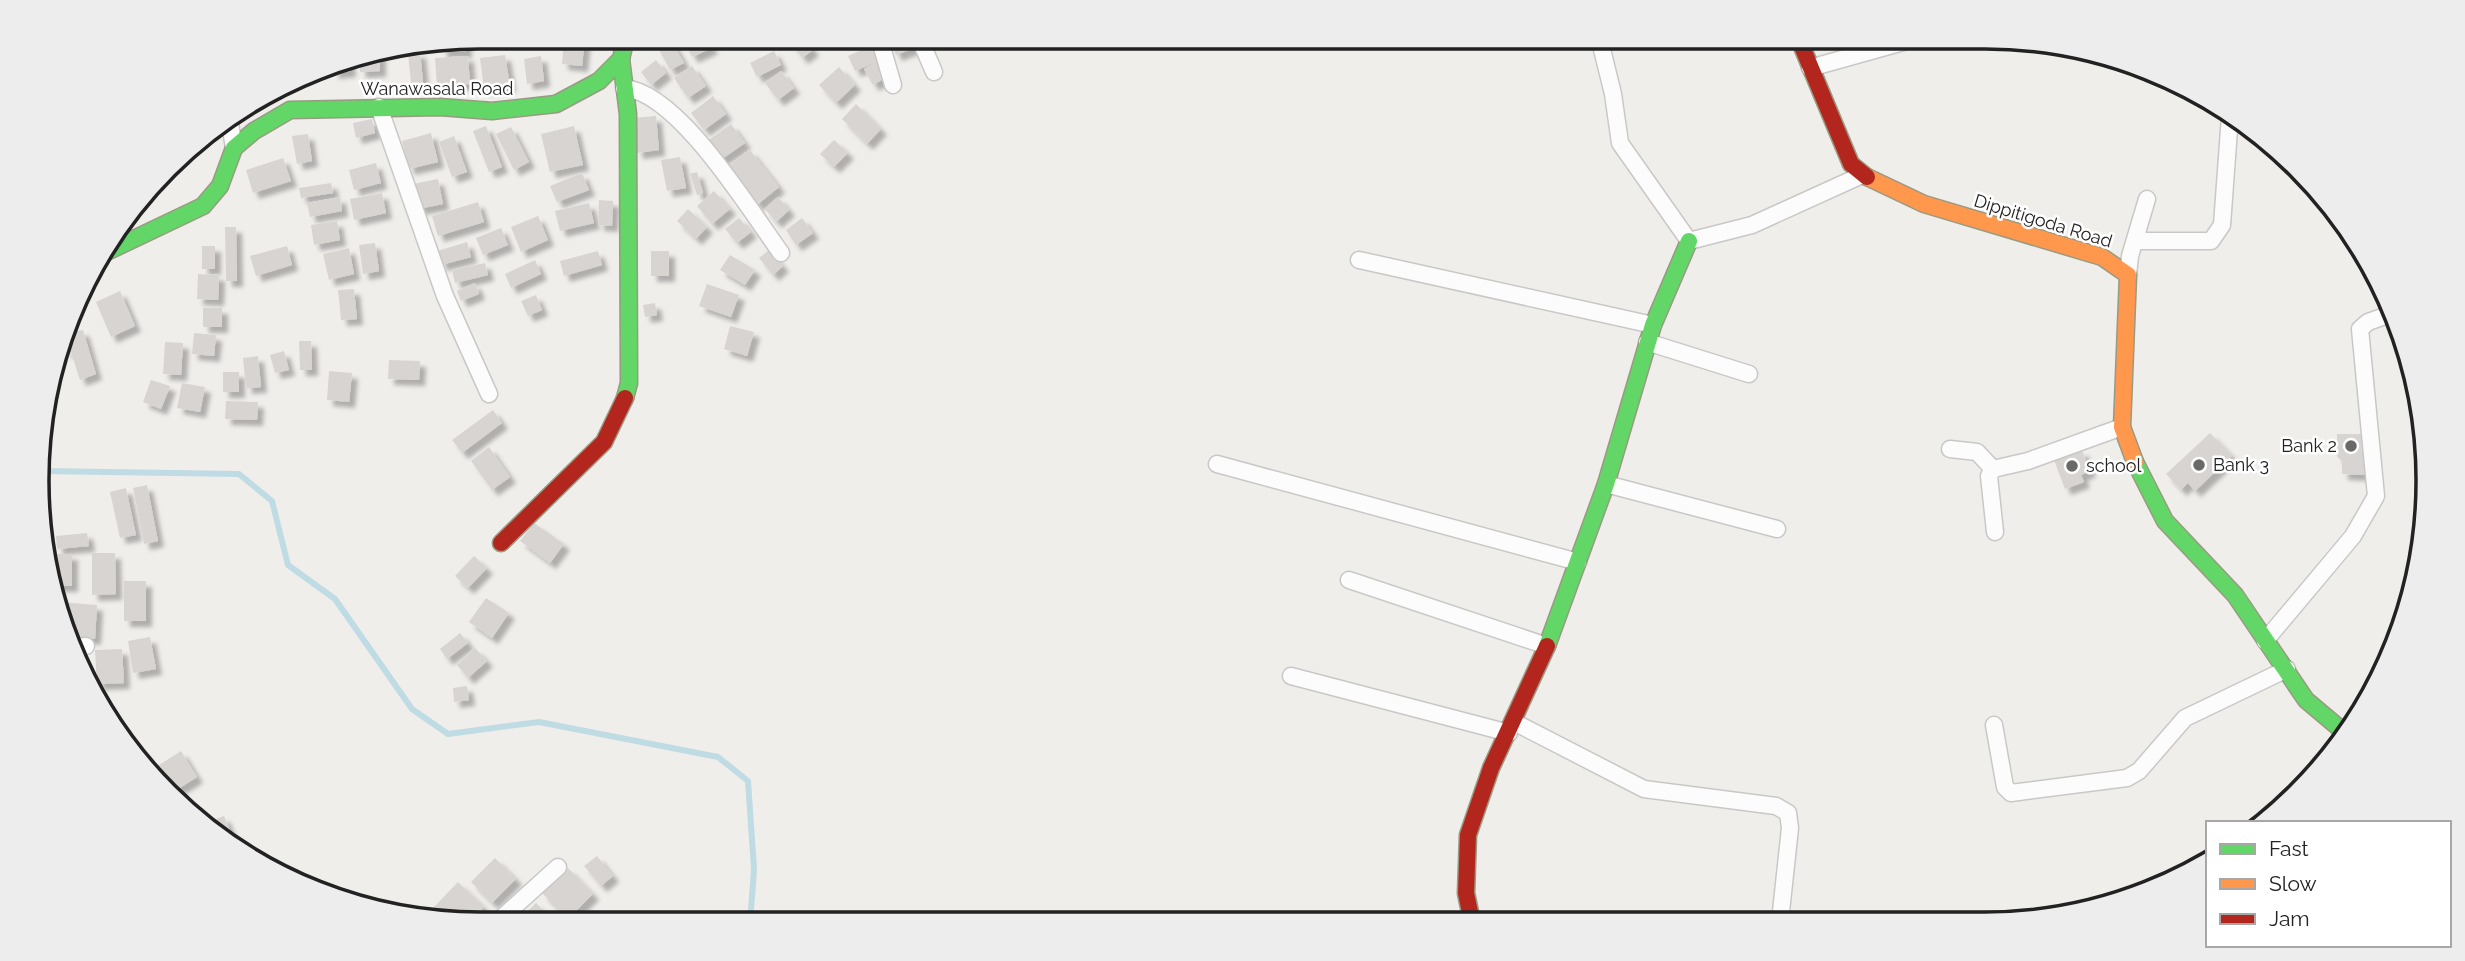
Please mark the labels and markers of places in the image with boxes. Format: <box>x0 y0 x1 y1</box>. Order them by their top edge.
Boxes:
place label: Bank 2 <box>2281 435 2337 456</box>
marker: Bank 2 <box>2343 438 2359 454</box>
place label: Bank 3 <box>2213 454 2269 475</box>
place label: school <box>2086 455 2141 476</box>
marker: Bank 3 <box>2191 457 2207 473</box>
marker: school <box>2064 458 2080 474</box>

